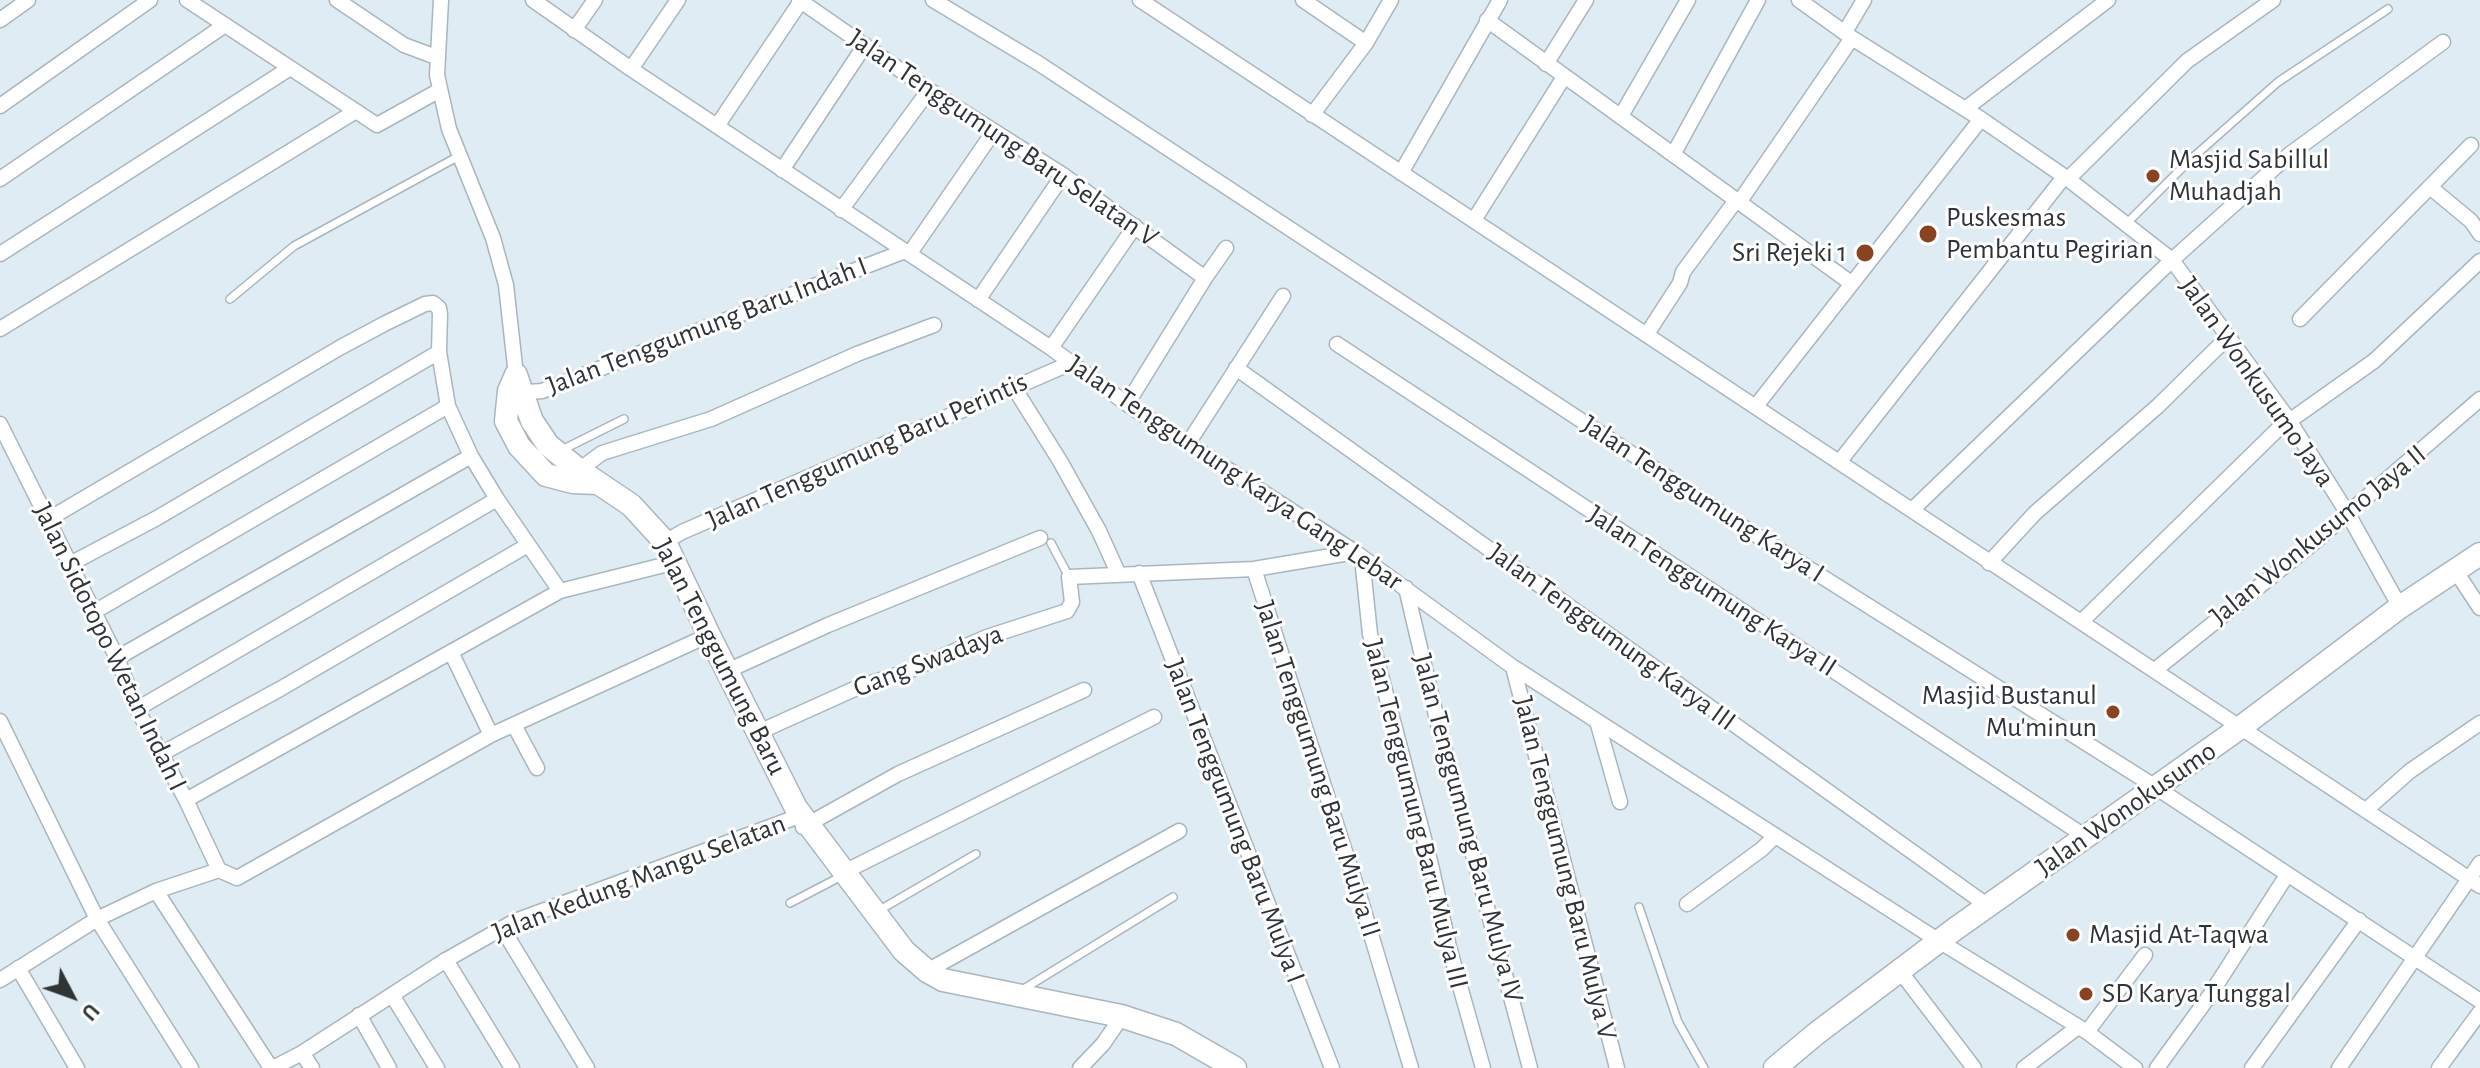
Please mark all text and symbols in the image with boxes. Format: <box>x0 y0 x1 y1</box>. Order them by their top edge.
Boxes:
street label: Jalan Tenggumung Baru Selatan V <box>842 22 1164 254</box>
place label: Masjid Sabillul Muhadjah <box>2169 143 2329 209</box>
marker: Masjid Sabillul Muhadjah <box>2144 167 2162 185</box>
place label: Puskesmas Pembantu Pegirian <box>1946 201 2153 267</box>
marker: Puskesmas Pembantu Pegirian <box>1917 223 1939 245</box>
place label: Sri Rejeki 1 <box>1732 236 1847 270</box>
marker: Sri Rejeki 1 <box>1854 242 1876 264</box>
street label: Jalan Tenggumung Baru Indah I <box>542 249 872 403</box>
street label: Jalan Wonkusumo Jaya <box>2172 271 2342 493</box>
street label: Jalan Tenggumung Karya Gang Lebar <box>1061 348 1409 598</box>
street label: Jalan Tenggumung Baru Perintis <box>701 365 1033 537</box>
street label: Jalan Tenggumung Karya I <box>1575 408 1831 590</box>
street label: Jalan Wonkusumo Jaya II <box>2203 438 2433 632</box>
street label: Jalan Sidotopo Wetan Indah I <box>26 498 194 796</box>
street label: Jalan Tenggumung Karya II <box>1581 498 1843 684</box>
street label: Jalan Tenggumung Baru <box>646 533 794 781</box>
street label: Jalan Tenggumung Karya III <box>1482 536 1742 738</box>
street label: Jalan Tenggumung Baru Mulya II <box>1248 597 1388 941</box>
street label: Gang Swadaya <box>849 617 1007 705</box>
street label: Jalan Tenggumung Baru Mulya III <box>1356 636 1476 992</box>
street label: Jalan Tenggumung Baru Mulya IV <box>1405 650 1531 1006</box>
street label: Jalan Tenggumung Baru Mulya I <box>1158 654 1312 988</box>
place label: Masjid Bustanul Mu'minun <box>1922 679 2097 745</box>
street label: Jalan Tenggumung Baru Mulya V <box>1506 693 1624 1043</box>
marker: Masjid Bustanul Mu'minun <box>2104 703 2122 721</box>
street label: Jalan Wonokusumo <box>2029 734 2223 884</box>
street label: Jalan Kedung Mangu Selatan <box>488 807 790 949</box>
place label: Masjid At-Taqwa <box>2089 918 2269 952</box>
marker: Masjid At-Taqwa <box>2064 926 2082 944</box>
north arrow <box>32 956 112 1036</box>
place label: SD Karya Tunggal <box>2102 977 2291 1011</box>
marker: SD Karya Tunggal <box>2077 985 2095 1003</box>
text: U <box>77 999 103 1024</box>

